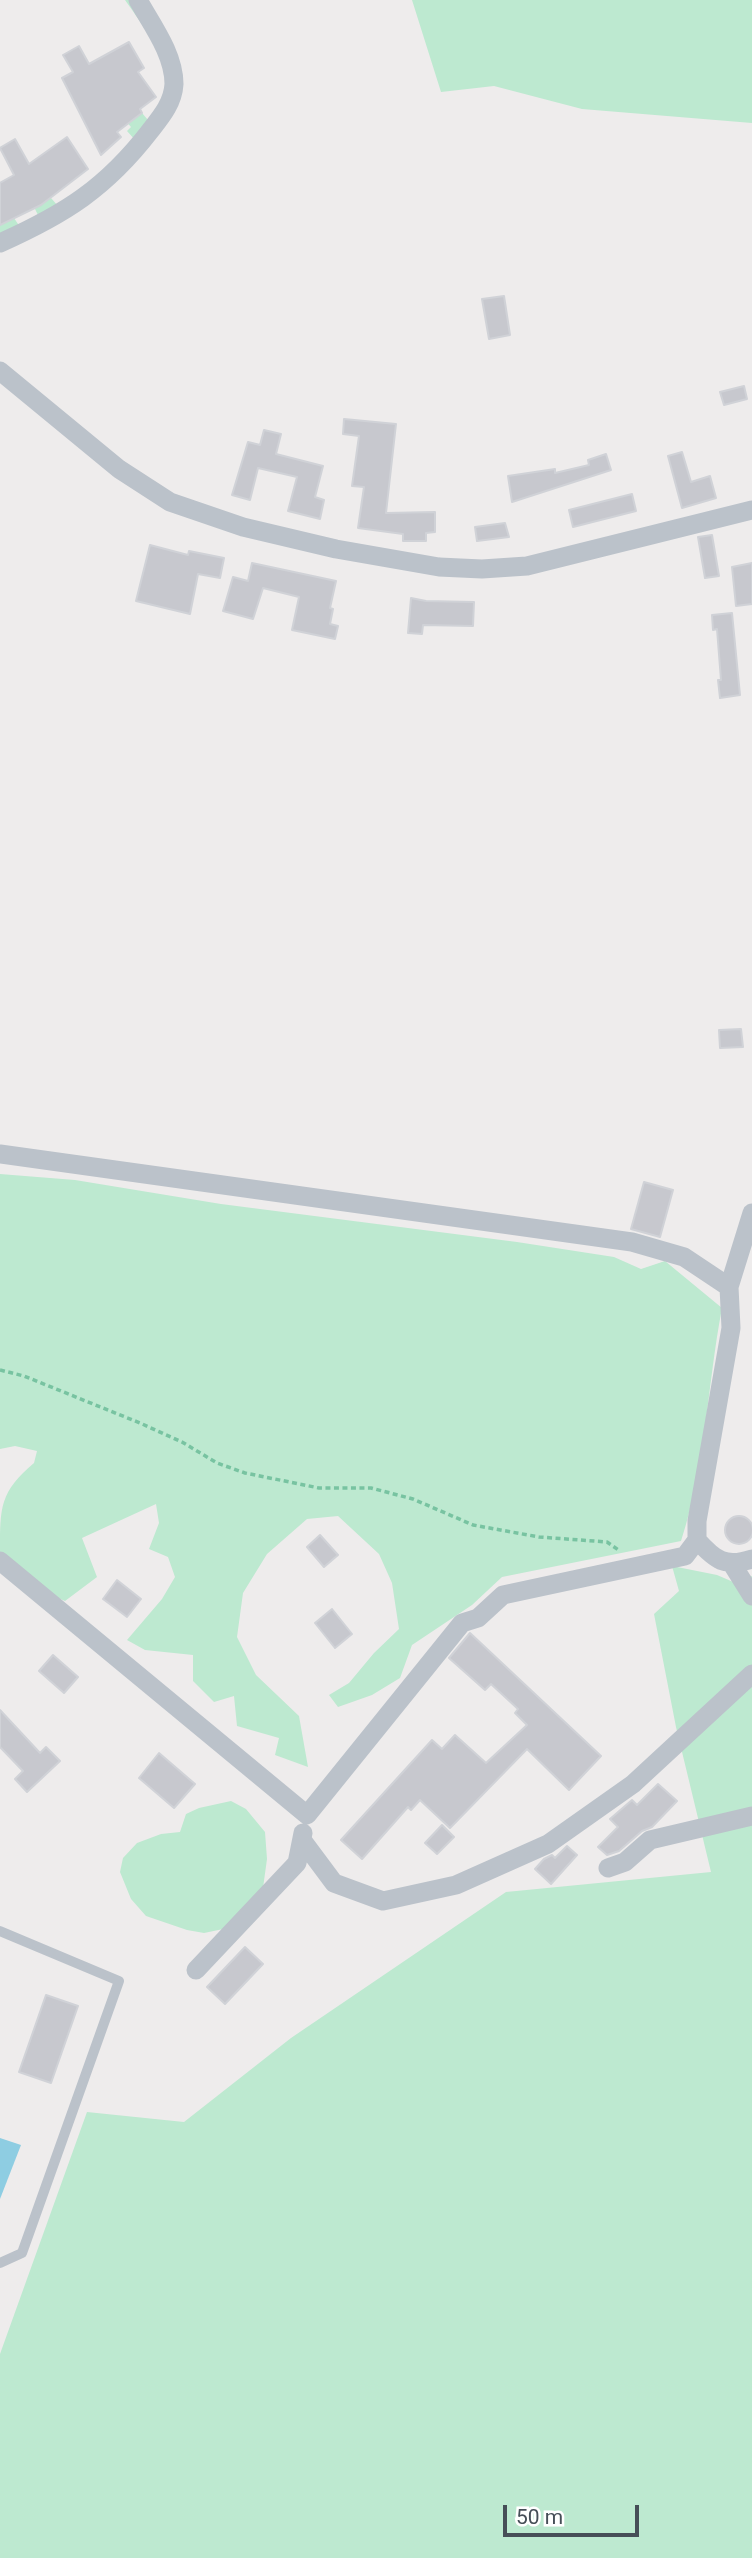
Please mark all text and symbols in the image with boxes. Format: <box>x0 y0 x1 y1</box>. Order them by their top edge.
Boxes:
scale bar <box>507 2492 644 2536</box>
text: 50 m <box>516 2505 563 2529</box>

